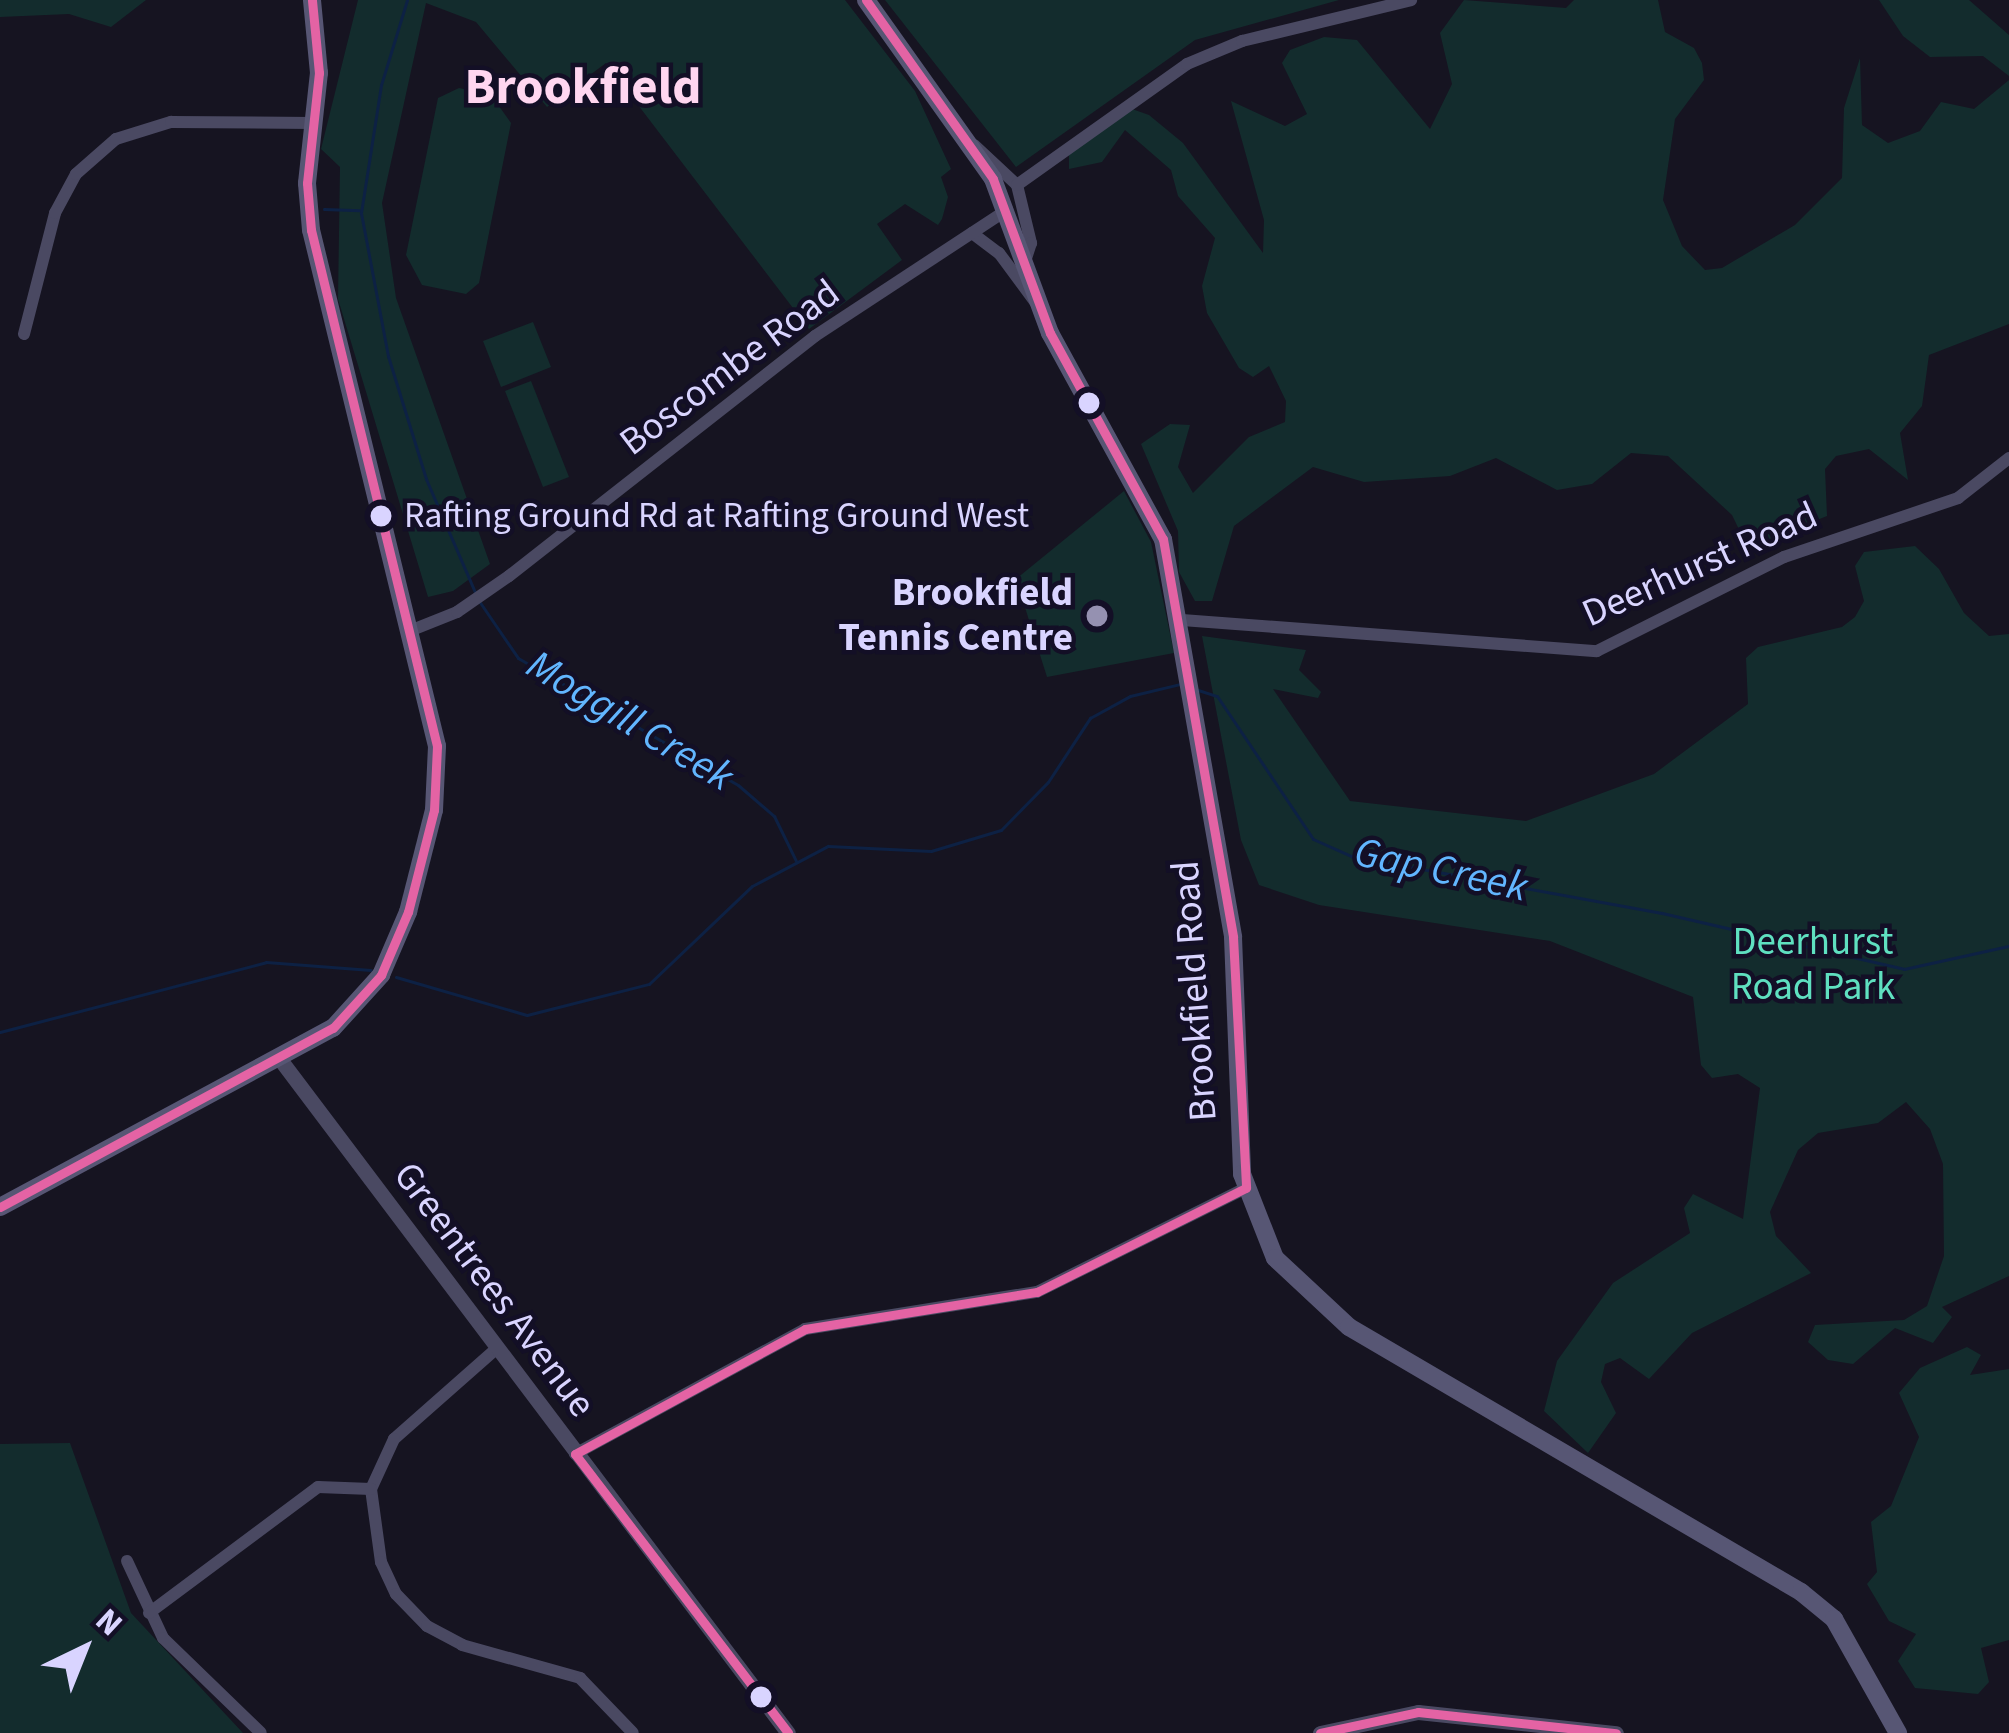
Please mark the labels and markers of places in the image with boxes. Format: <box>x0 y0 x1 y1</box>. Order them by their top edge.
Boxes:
unlabelled marker <box>1078 392 1100 414</box>
place label: Rafting Ground Rd at Rafting Ground West <box>404 494 1029 538</box>
marker: Rafting Ground Rd at Rafting Ground West <box>370 505 392 527</box>
place label: Brookfield Tennis Centre <box>838 571 1073 662</box>
marker: Brookfield Tennis Centre <box>1084 603 1110 629</box>
unlabelled marker <box>750 1686 772 1708</box>

